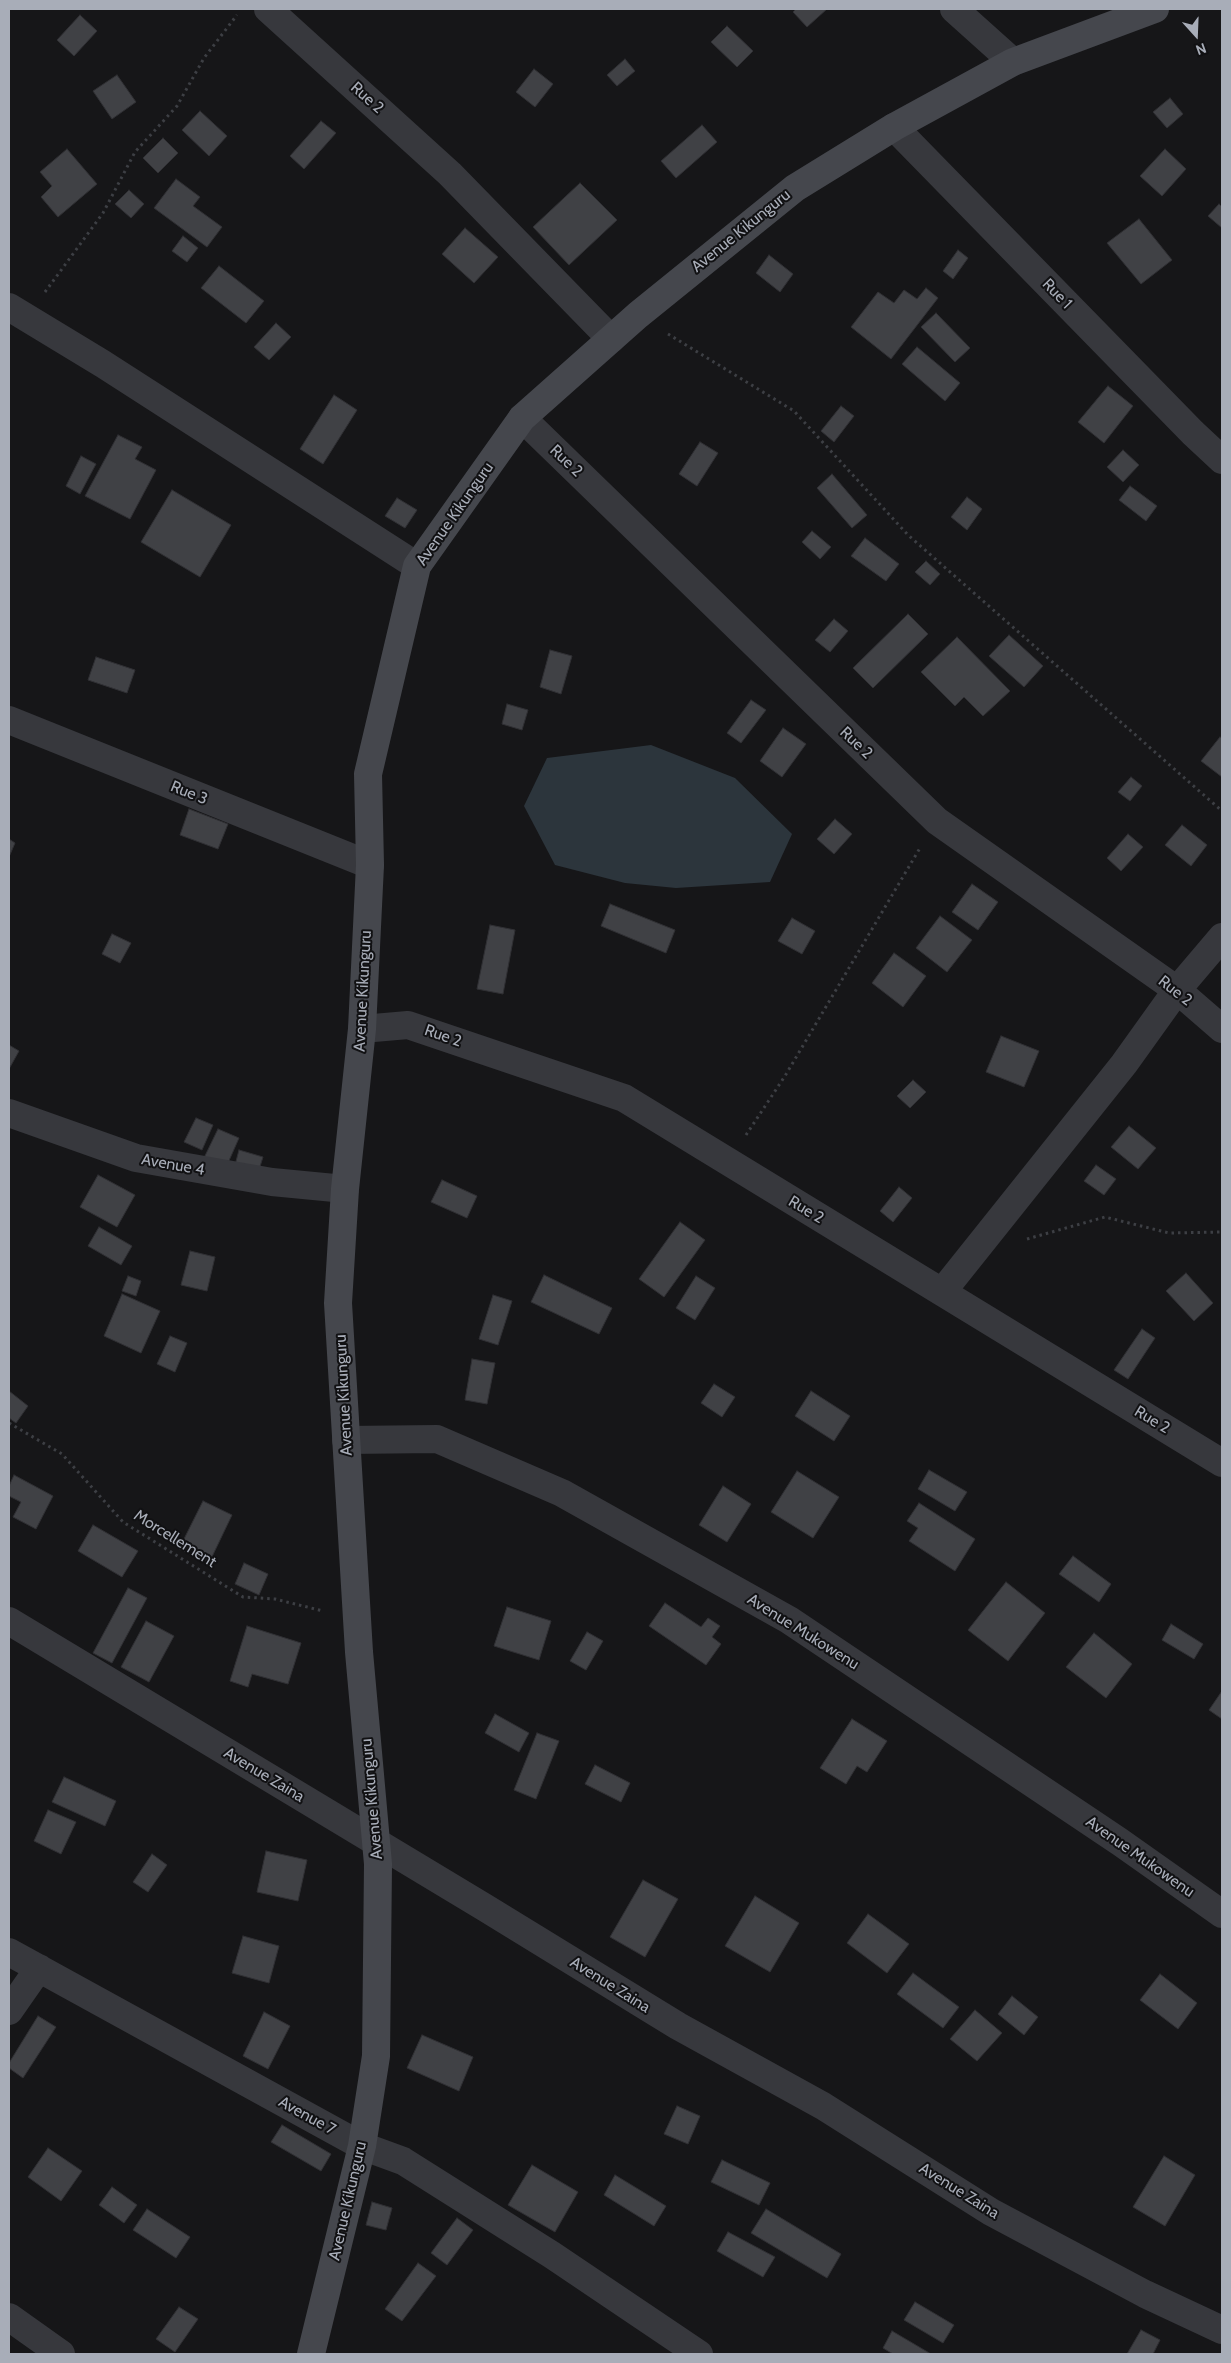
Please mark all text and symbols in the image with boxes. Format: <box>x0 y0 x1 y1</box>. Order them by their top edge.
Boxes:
north arrow <box>1171 10 1221 60</box>
text: N <box>1193 39 1209 59</box>
street label: Rue 2 <box>346 78 388 118</box>
street label: Avenue Kikunguru <box>688 185 794 277</box>
street label: Rue 1 <box>1038 275 1076 313</box>
street label: Rue 2 <box>546 441 586 481</box>
street label: Avenue Kikunguru <box>412 459 498 569</box>
street label: Rue 2 <box>836 723 876 763</box>
street label: Rue 3 <box>168 777 210 809</box>
street label: Avenue Kikunguru <box>350 930 376 1052</box>
street label: Rue 2 <box>1154 972 1196 1010</box>
street label: Rue 2 <box>422 1021 464 1051</box>
street label: Avenue 4 <box>140 1150 206 1180</box>
street label: Rue 2 <box>785 1192 827 1228</box>
street label: Avenue Kikunguru <box>331 1334 357 1456</box>
street label: Rue 2 <box>1131 1402 1173 1438</box>
street label: Morcellement <box>130 1506 220 1572</box>
street label: Avenue Mukowenu <box>744 1590 862 1674</box>
street label: Avenue Kikunguru <box>357 1738 387 1860</box>
street label: Avenue Zaina <box>220 1743 308 1807</box>
street label: Avenue Mukowenu <box>1082 1812 1198 1902</box>
street label: Avenue Zaina <box>566 1953 654 2017</box>
street label: Avenue 7 <box>275 2092 339 2140</box>
street label: Avenue Kikunguru <box>325 2140 371 2262</box>
street label: Avenue Zaina <box>915 2159 1003 2223</box>

